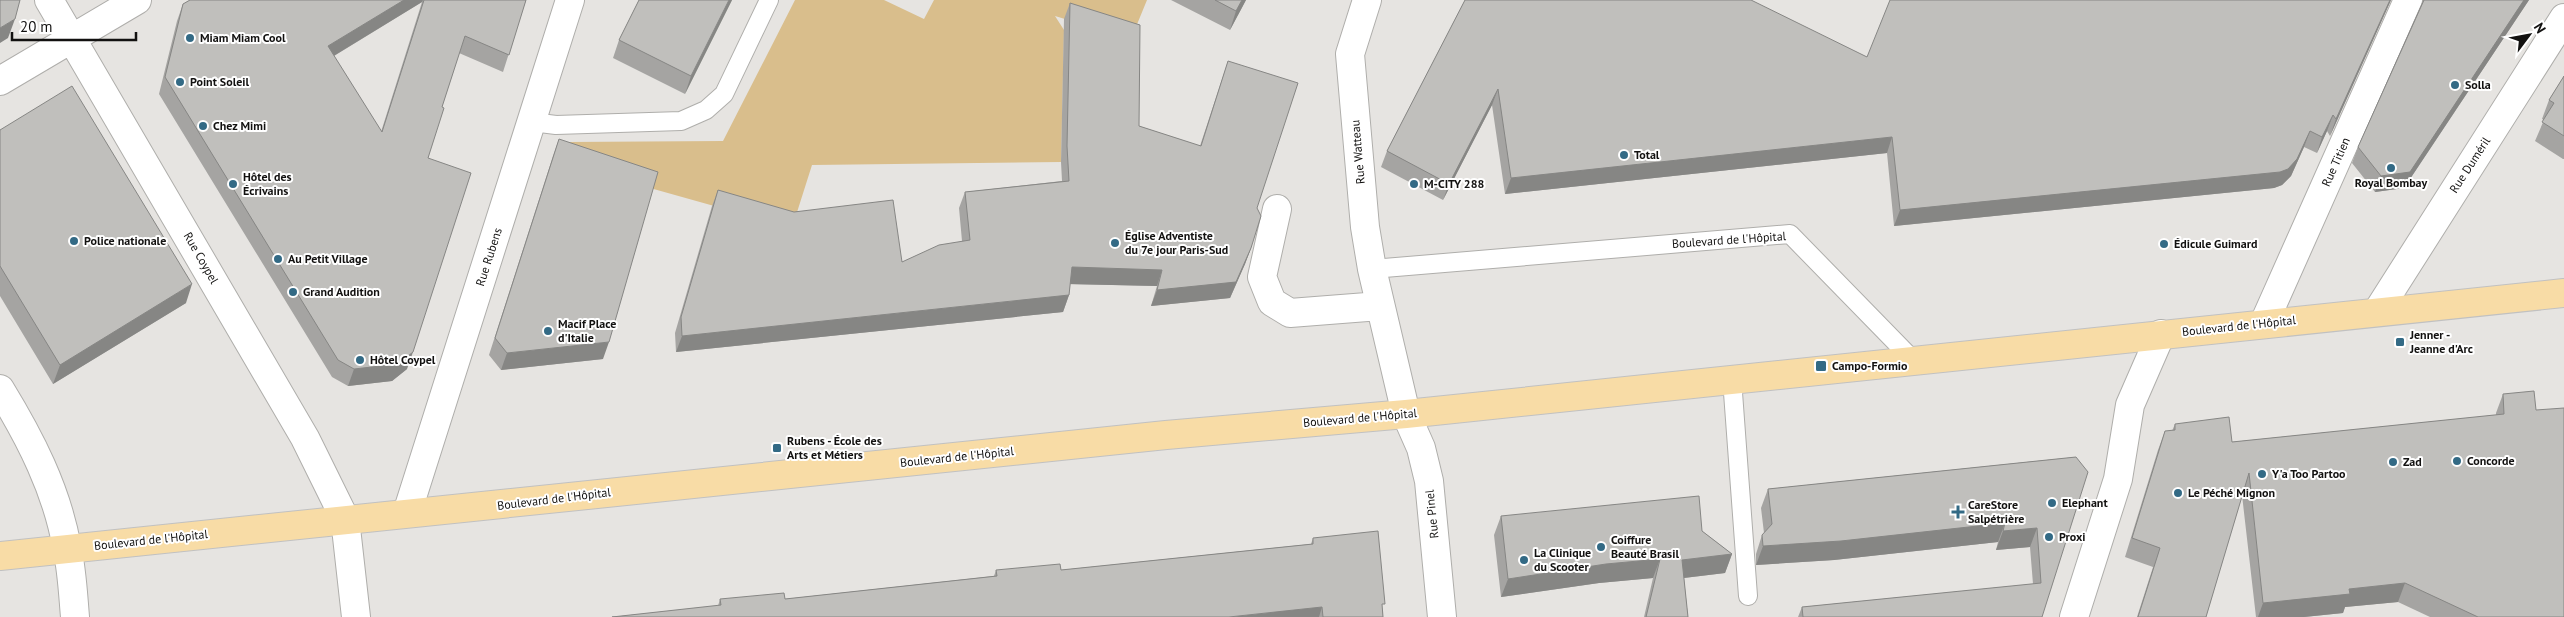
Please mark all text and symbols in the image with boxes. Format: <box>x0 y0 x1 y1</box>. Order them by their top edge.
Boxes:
scale bar <box>12 10 136 42</box>
north arrow <box>2504 10 2554 60</box>
text: 20 m <box>20 17 53 36</box>
text: N <box>2530 19 2550 37</box>
place label: Miam Miam Cool <box>200 30 286 45</box>
marker: Miam Miam Cool <box>184 32 196 44</box>
place label: Point Soleil <box>190 74 250 89</box>
marker: Point Soleil <box>174 76 186 88</box>
place label: Solla <box>2465 77 2491 92</box>
marker: Solla <box>2449 79 2461 91</box>
place label: Chez Mimi <box>213 118 266 133</box>
street label: Rue Watteau <box>1347 119 1368 185</box>
marker: Chez Mimi <box>197 120 209 132</box>
street label: Rue Duméril <box>2446 133 2493 196</box>
street label: Rue Titien <box>2318 135 2353 189</box>
place label: Total <box>1634 147 1660 162</box>
marker: Total <box>1618 149 1630 161</box>
marker: Royal Bombay <box>2385 162 2397 174</box>
place label: Hôtel des Écrivains <box>243 169 292 198</box>
place label: Royal Bombay <box>2355 175 2428 190</box>
place label: M-CITY 288 <box>1424 176 1484 191</box>
marker: Hôtel des Écrivains <box>227 178 239 190</box>
marker: M-CITY 288 <box>1408 178 1420 190</box>
street label: Rue Rubens <box>472 226 505 288</box>
place label: Église Adventiste du 7e jour Paris-Sud <box>1125 228 1228 257</box>
street label: Boulevard de l'Hôpital <box>1671 228 1787 251</box>
street label: Rue Coypel <box>181 229 222 287</box>
place label: Police nationale <box>84 233 166 248</box>
marker: Police nationale <box>68 235 80 247</box>
place label: Édicule Guimard <box>2174 236 2257 251</box>
marker: Église Adventiste du 7e jour Paris-Sud <box>1109 237 1121 249</box>
marker: Édicule Guimard <box>2158 238 2170 250</box>
place label: Au Petit Village <box>288 251 368 266</box>
marker: Au Petit Village <box>272 253 284 265</box>
place label: Grand Audition <box>303 284 380 299</box>
marker: Grand Audition <box>287 286 299 298</box>
street label: Boulevard de l'Hôpital <box>2181 312 2297 339</box>
place label: Macif Place d'Italie <box>558 316 616 345</box>
marker: Macif Place d'Italie <box>542 325 554 337</box>
place label: Jenner - Jeanne d'Arc <box>2409 327 2473 356</box>
marker: Jenner - Jeanne d'Arc <box>2394 336 2406 348</box>
place label: Hôtel Coypel <box>370 352 436 367</box>
marker: Hôtel Coypel <box>354 354 366 366</box>
place label: Campo-Formio <box>1832 358 1908 373</box>
marker: Campo-Formio <box>1814 359 1828 373</box>
street label: Boulevard de l'Hôpital <box>1302 405 1418 430</box>
place label: Rubens - École des Arts et Métiers <box>787 433 882 462</box>
marker: Rubens - École des Arts et Métiers <box>771 442 783 454</box>
street label: Boulevard de l'Hôpital <box>899 443 1015 470</box>
place label: Concorde <box>2467 453 2514 468</box>
place label: Zad <box>2403 454 2422 469</box>
marker: Concorde <box>2451 455 2463 467</box>
marker: Zad <box>2387 456 2399 468</box>
place label: Y'a Too Partoo <box>2271 466 2346 481</box>
marker: Y'a Too Partoo <box>2256 468 2268 480</box>
street label: Boulevard de l'Hôpital <box>496 484 612 513</box>
place label: Le Péché Mignon <box>2188 485 2275 500</box>
marker: Le Péché Mignon <box>2172 487 2184 499</box>
street label: Rue Pinel <box>1421 488 1442 539</box>
place label: Elephant <box>2062 495 2108 510</box>
place label: CareStore Salpétrière <box>1968 497 2024 526</box>
marker: Elephant <box>2046 497 2058 509</box>
marker: CareStore Salpétrière <box>1952 506 1964 518</box>
street label: Boulevard de l'Hôpital <box>93 526 209 553</box>
place label: Proxi <box>2059 529 2085 544</box>
marker: Proxi <box>2043 531 2055 543</box>
place label: Coiffure Beauté Brasil <box>1611 532 1679 561</box>
marker: Coiffure Beauté Brasil <box>1595 541 1607 553</box>
place label: La Clinique du Scooter <box>1534 545 1591 574</box>
marker: La Clinique du Scooter <box>1518 554 1530 566</box>

